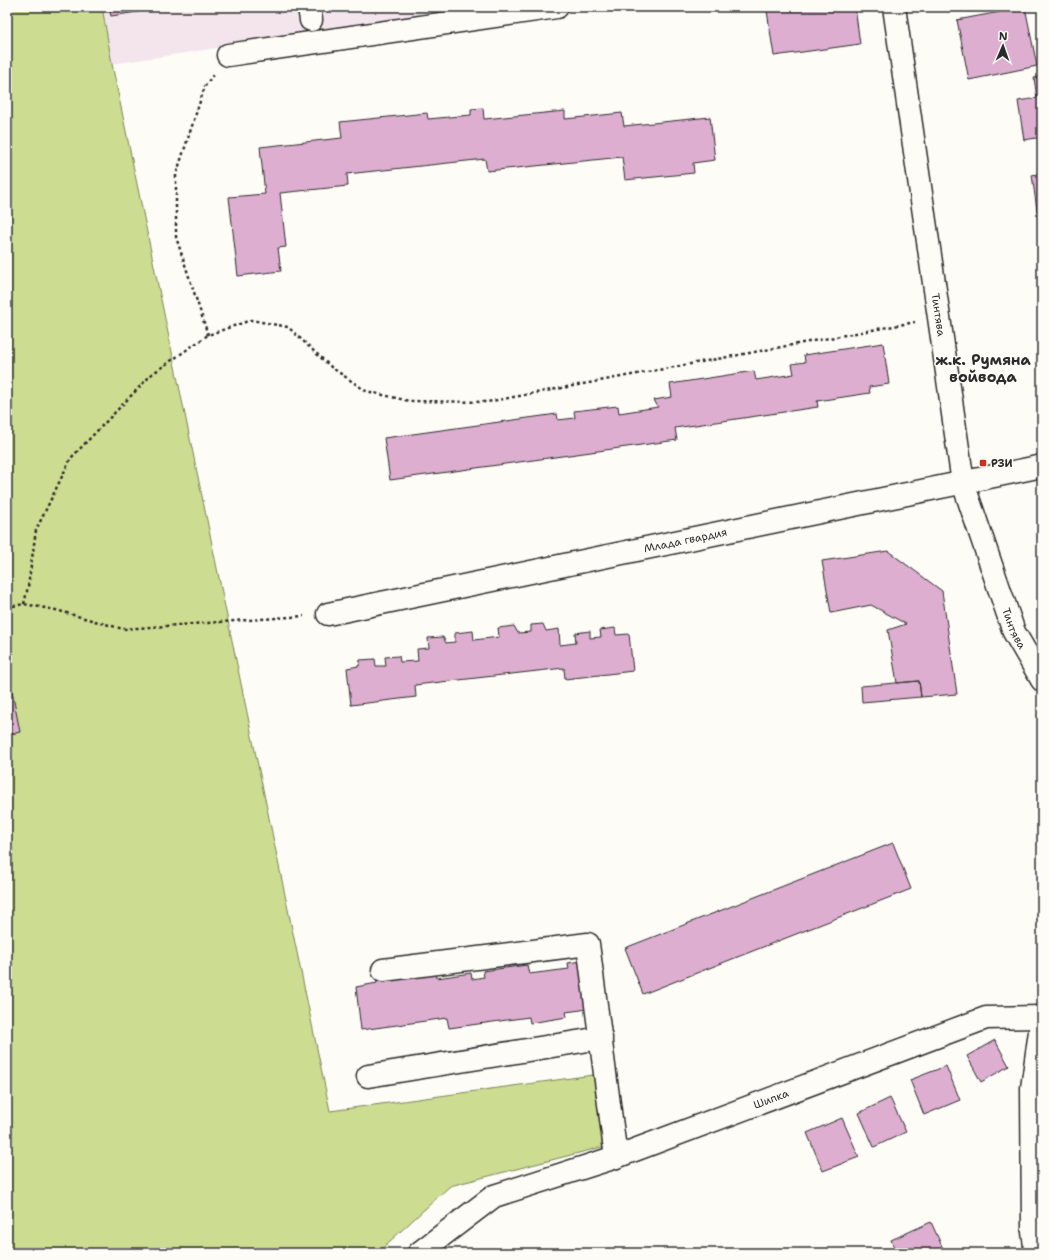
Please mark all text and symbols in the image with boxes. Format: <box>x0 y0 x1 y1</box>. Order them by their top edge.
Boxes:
north arrow <box>983 26 1023 66</box>
text: N <box>999 29 1008 44</box>
street label: Тинтява <box>928 292 949 338</box>
district label: ж.к. Румяна войвода <box>935 350 1032 387</box>
place label: РЗИ <box>991 456 1013 471</box>
marker: РЗИ <box>978 458 988 468</box>
street label: Млада гвардия <box>642 524 729 556</box>
street label: Тинтява <box>998 606 1029 652</box>
street label: Шипка <box>751 1086 791 1113</box>

